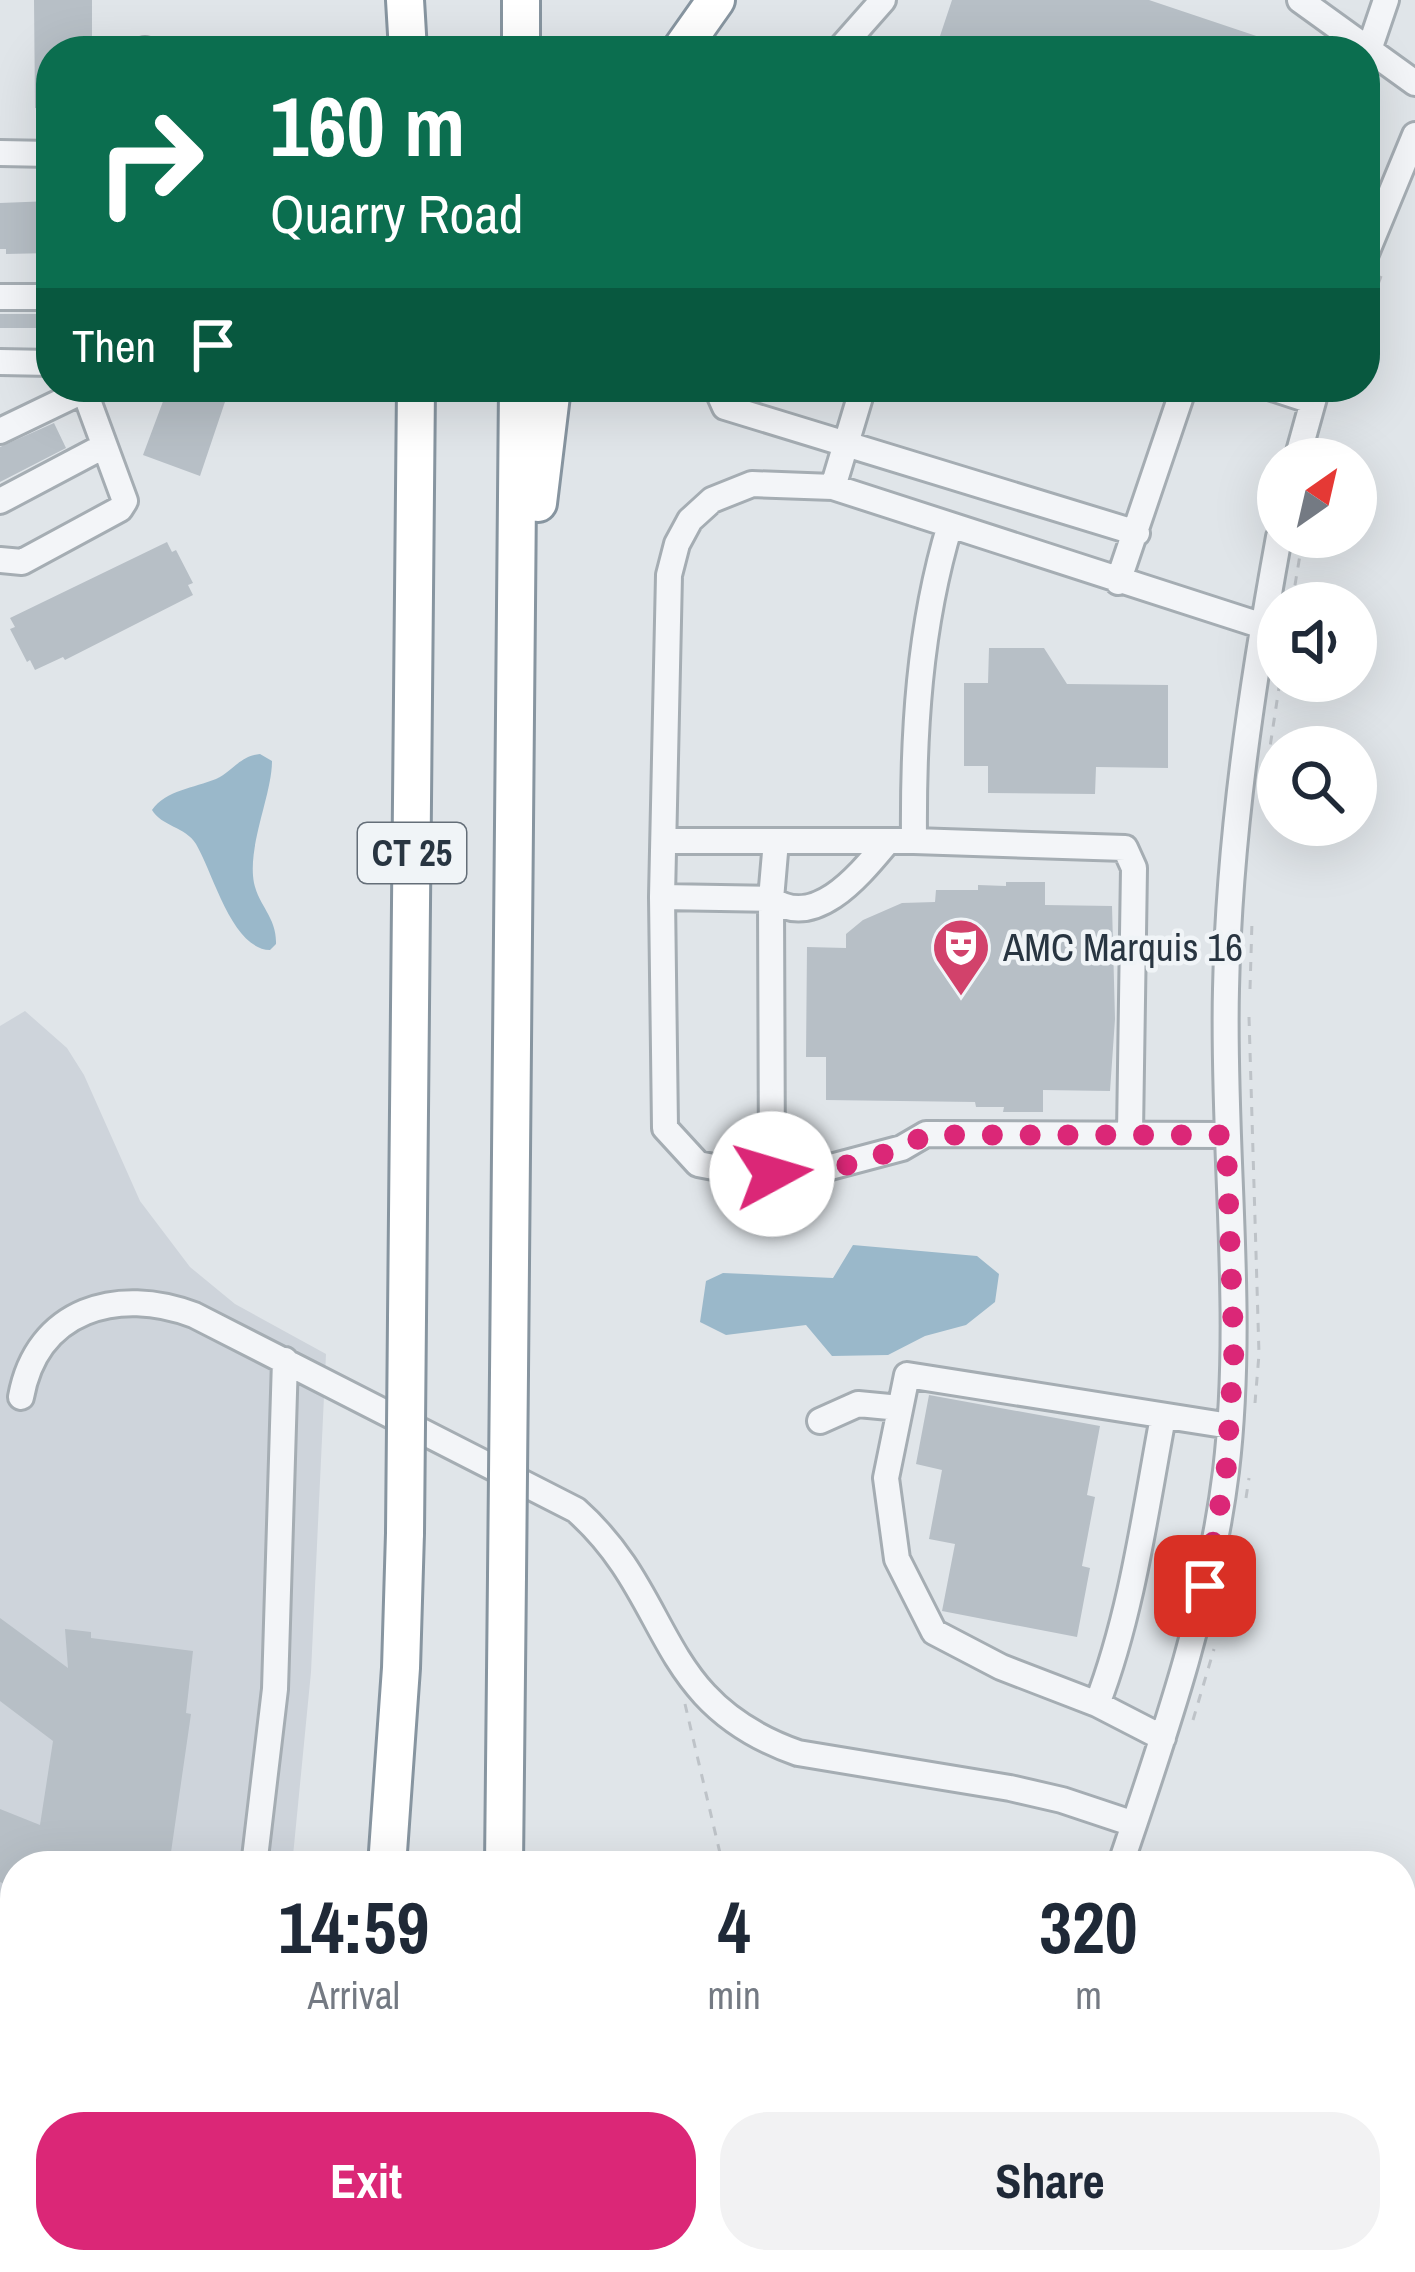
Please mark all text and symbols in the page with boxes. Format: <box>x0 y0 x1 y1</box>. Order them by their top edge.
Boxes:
text: 160 m <box>270 69 465 182</box>
icon: right <box>72 84 228 240</box>
text: Quarry Road <box>270 177 523 250</box>
icon: arrive <box>180 312 246 378</box>
text: Then <box>72 315 156 376</box>
north arrow <box>1257 438 1377 558</box>
map controls <box>1257 438 1377 846</box>
button: sound <box>1257 582 1377 702</box>
button: search <box>1257 726 1377 846</box>
road number: CT 25 <box>358 823 466 883</box>
theatre icon: AMC Marquis 16 <box>930 916 992 998</box>
place label: AMC Marquis 16 <box>1002 921 1243 973</box>
position arrow <box>709 1111 835 1237</box>
pin <box>1154 1535 1256 1637</box>
icon: arrive <box>1172 1553 1238 1619</box>
text: 14:59 <box>278 1878 429 1975</box>
text: 4 <box>718 1878 751 1975</box>
text: 320 <box>1039 1878 1138 1975</box>
text: Arrival <box>308 1969 400 2021</box>
text: min <box>708 1969 761 2021</box>
text: m <box>1075 1969 1102 2021</box>
button: Exit <box>36 2112 696 2250</box>
button: Share <box>720 2112 1380 2250</box>

